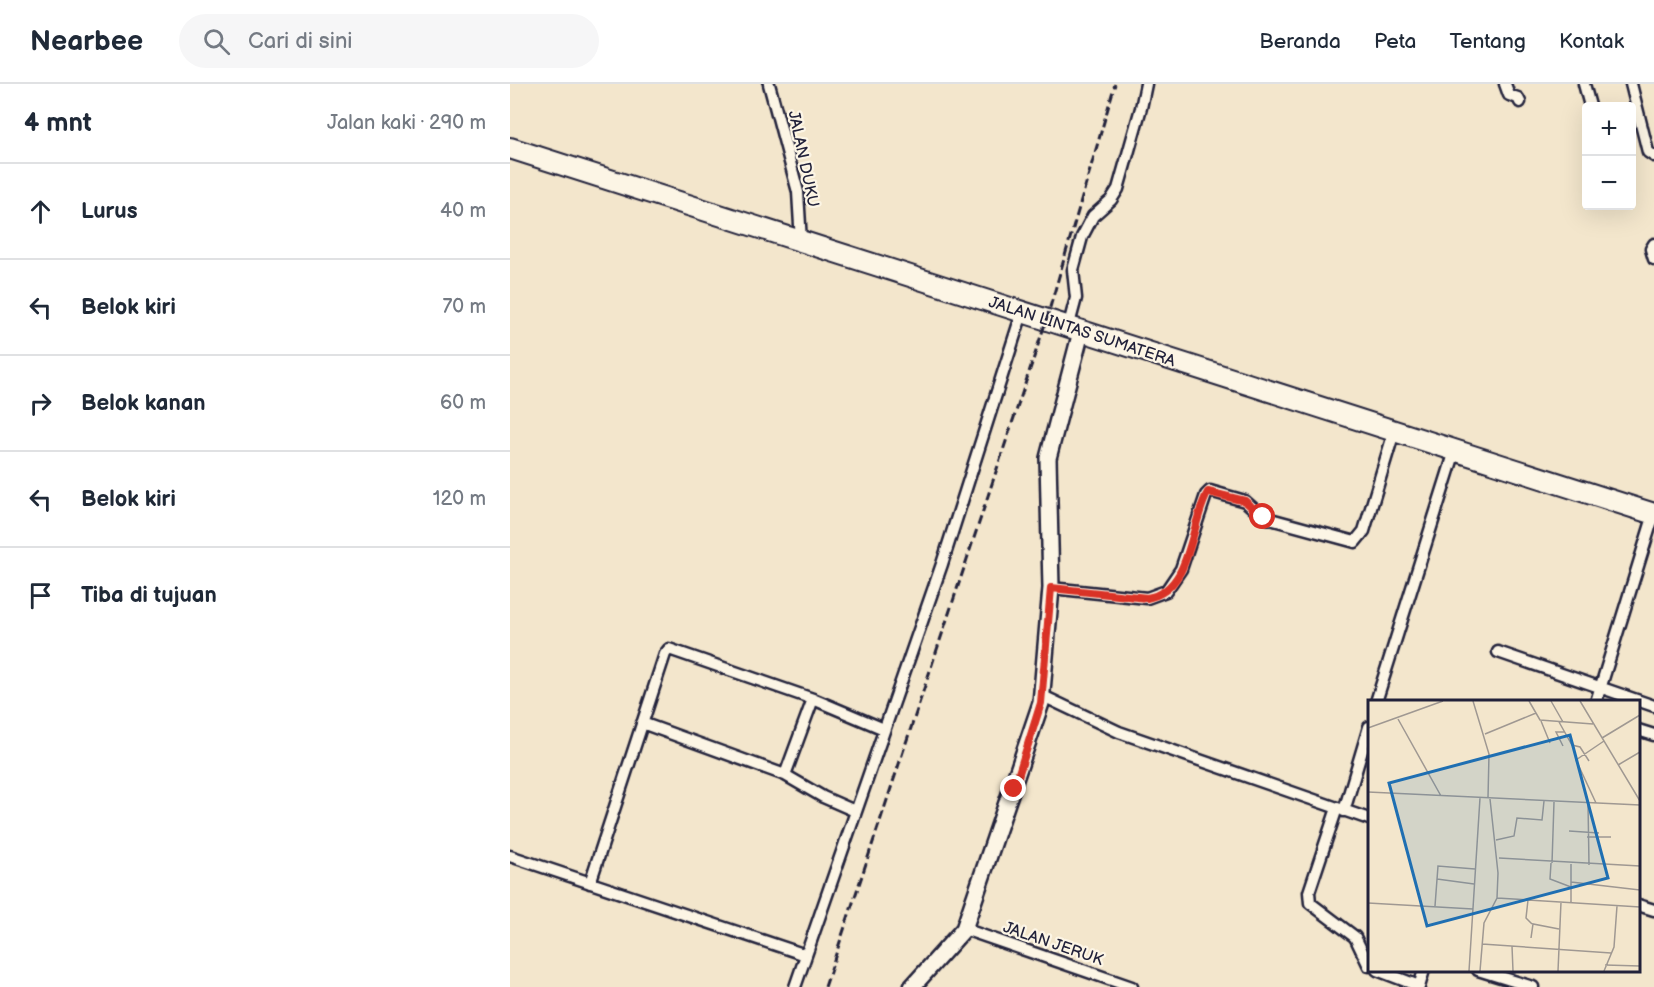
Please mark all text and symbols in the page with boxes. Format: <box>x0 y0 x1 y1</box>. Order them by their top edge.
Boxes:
search box <box>179 14 599 68</box>
text: Nearbee <box>30 25 143 58</box>
icon: search <box>200 25 233 58</box>
text: Cari di sini <box>248 28 352 55</box>
text: Beranda <box>1259 29 1341 54</box>
text: Peta <box>1374 29 1417 54</box>
text: Tentang <box>1450 29 1526 54</box>
text: Kontak <box>1559 29 1624 54</box>
map controls <box>1582 102 1636 210</box>
button: + <box>1582 102 1636 156</box>
text: 4 mnt <box>24 108 92 139</box>
street label: JALAN DUKU <box>784 109 822 209</box>
text: Jalan kaki · 290 m <box>327 111 486 135</box>
button: − <box>1582 156 1636 210</box>
icon: ahead <box>24 195 57 228</box>
text: Lurus <box>81 198 137 225</box>
text: 40 m <box>440 199 486 223</box>
icon: left <box>24 291 57 324</box>
street label: JALAN LINTAS SUMATERA <box>986 293 1178 371</box>
text: Belok kiri <box>81 294 176 321</box>
text: 70 m <box>442 295 486 319</box>
icon: right <box>24 387 57 420</box>
text: Belok kanan <box>81 390 206 417</box>
text: 60 m <box>440 391 486 415</box>
icon: left <box>24 483 57 516</box>
text: Belok kiri <box>81 486 176 513</box>
text: 120 m <box>433 487 486 511</box>
route start <box>1249 503 1275 529</box>
icon: arrive <box>24 579 57 612</box>
text: Tiba di tujuan <box>81 582 217 609</box>
inset map <box>1368 700 1639 972</box>
route end <box>1000 775 1026 801</box>
street label: JALAN JERUK <box>1001 918 1106 970</box>

